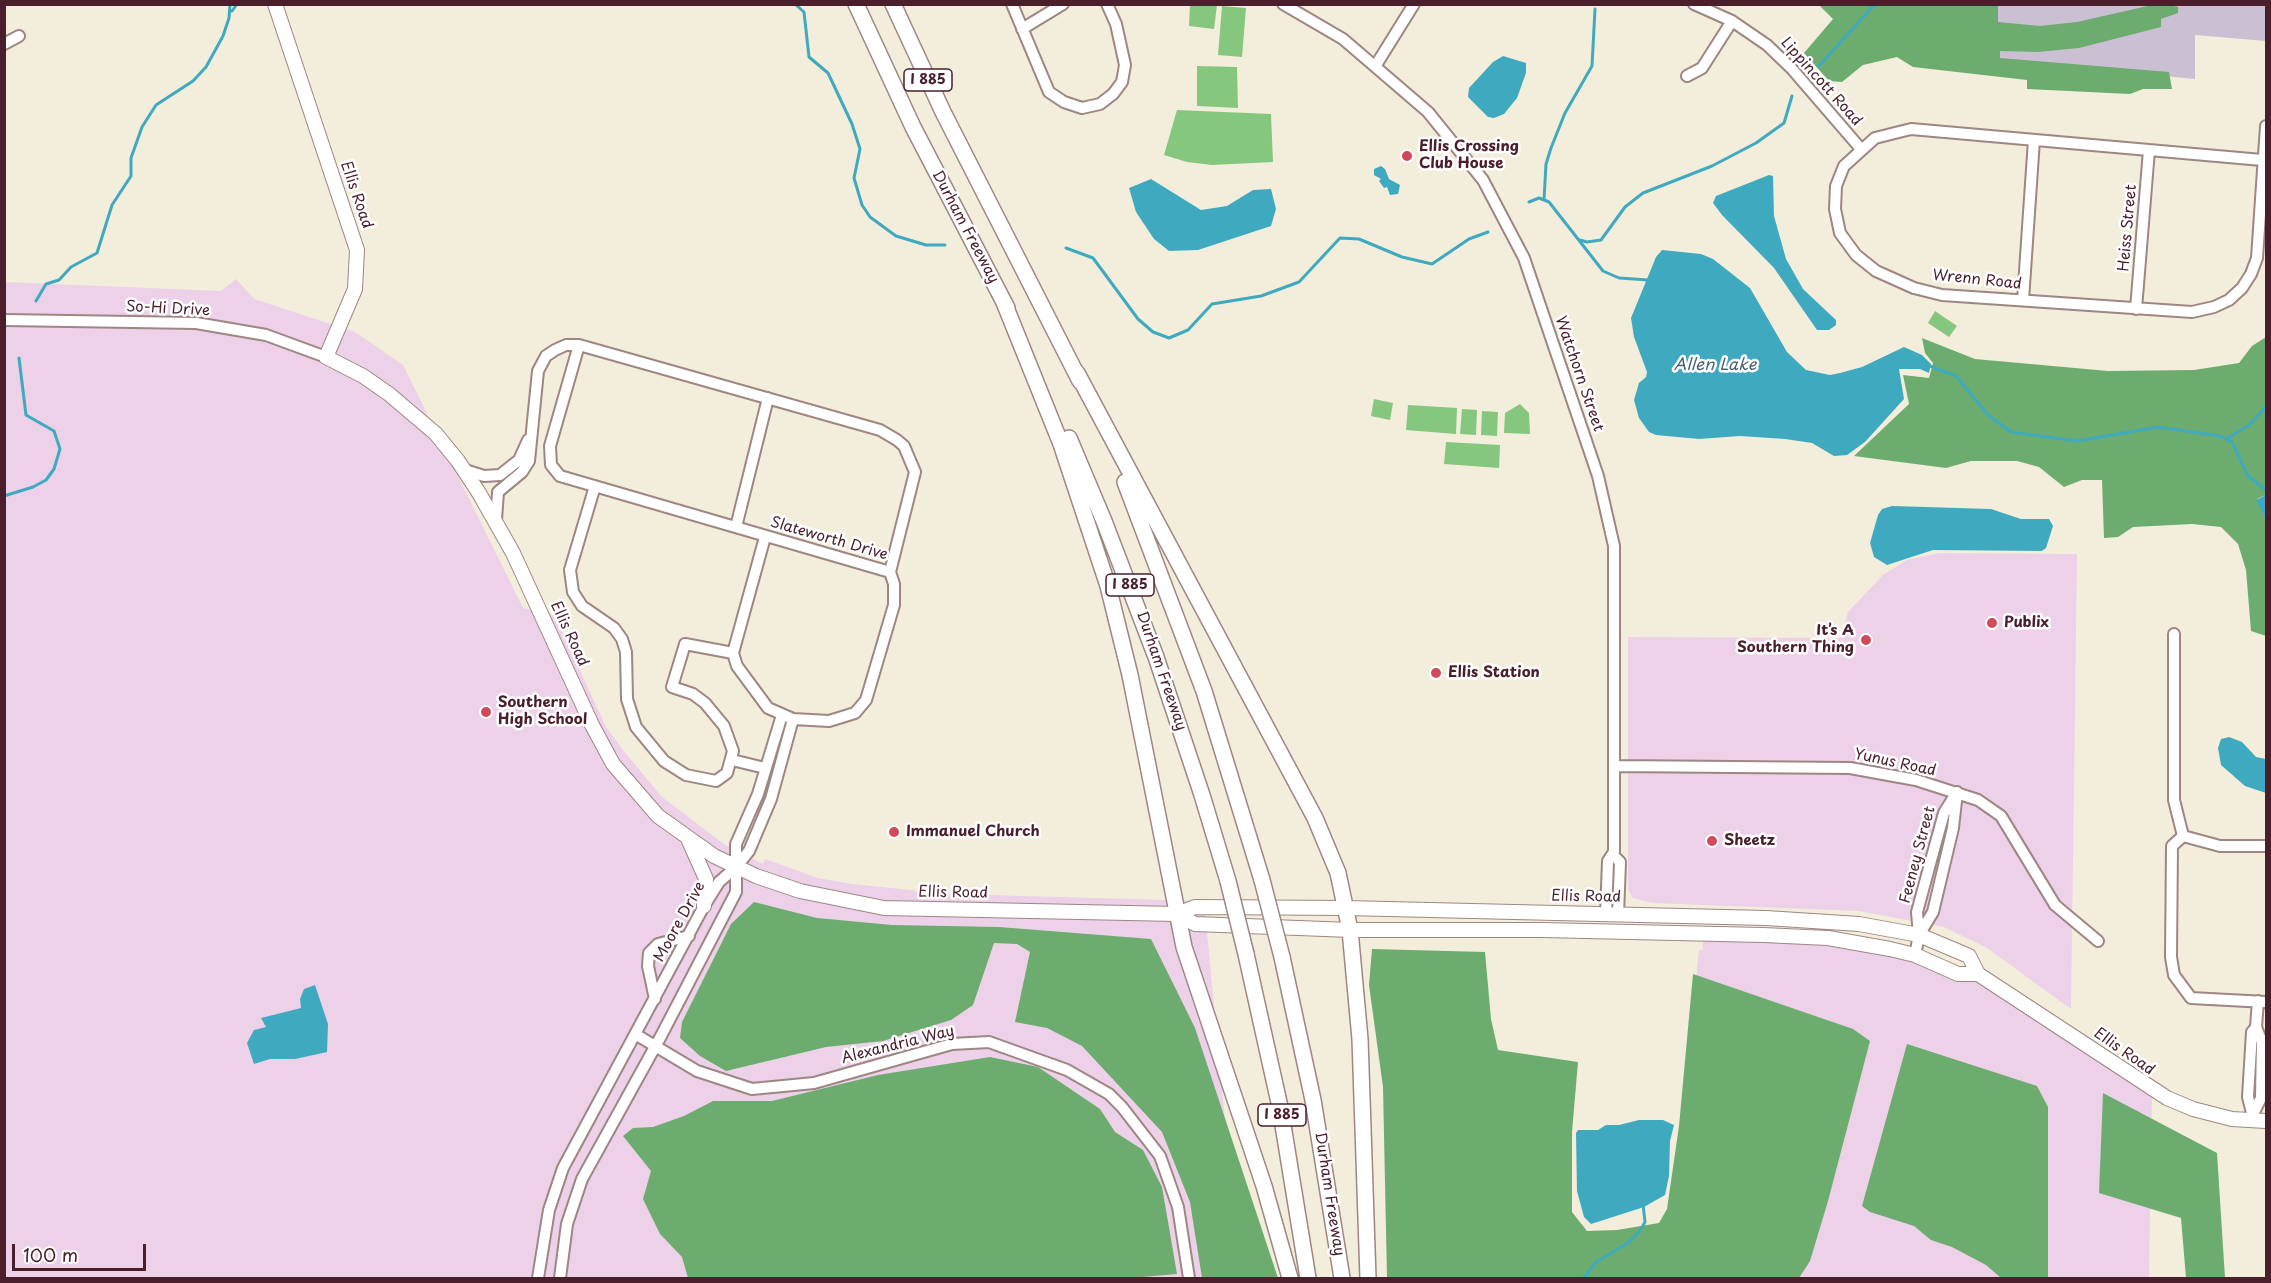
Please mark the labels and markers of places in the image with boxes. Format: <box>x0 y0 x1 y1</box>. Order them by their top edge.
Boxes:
place label: Ellis Crossing Club House <box>1419 138 1519 173</box>
marker: Ellis Crossing Club House <box>1400 149 1414 163</box>
place label: Publix <box>2004 614 2049 632</box>
marker: Publix <box>1985 616 1999 630</box>
place label: It’s A Southern Thing <box>1737 622 1854 657</box>
marker: It’s A Southern Thing <box>1859 633 1873 647</box>
place label: Ellis Station <box>1448 664 1540 682</box>
marker: Ellis Station <box>1429 666 1443 680</box>
place label: Southern High School <box>498 694 587 729</box>
marker: Southern High School <box>479 705 493 719</box>
place label: Immanuel Church <box>906 823 1040 841</box>
marker: Immanuel Church <box>887 825 901 839</box>
place label: Sheetz <box>1724 832 1775 850</box>
marker: Sheetz <box>1705 834 1719 848</box>

